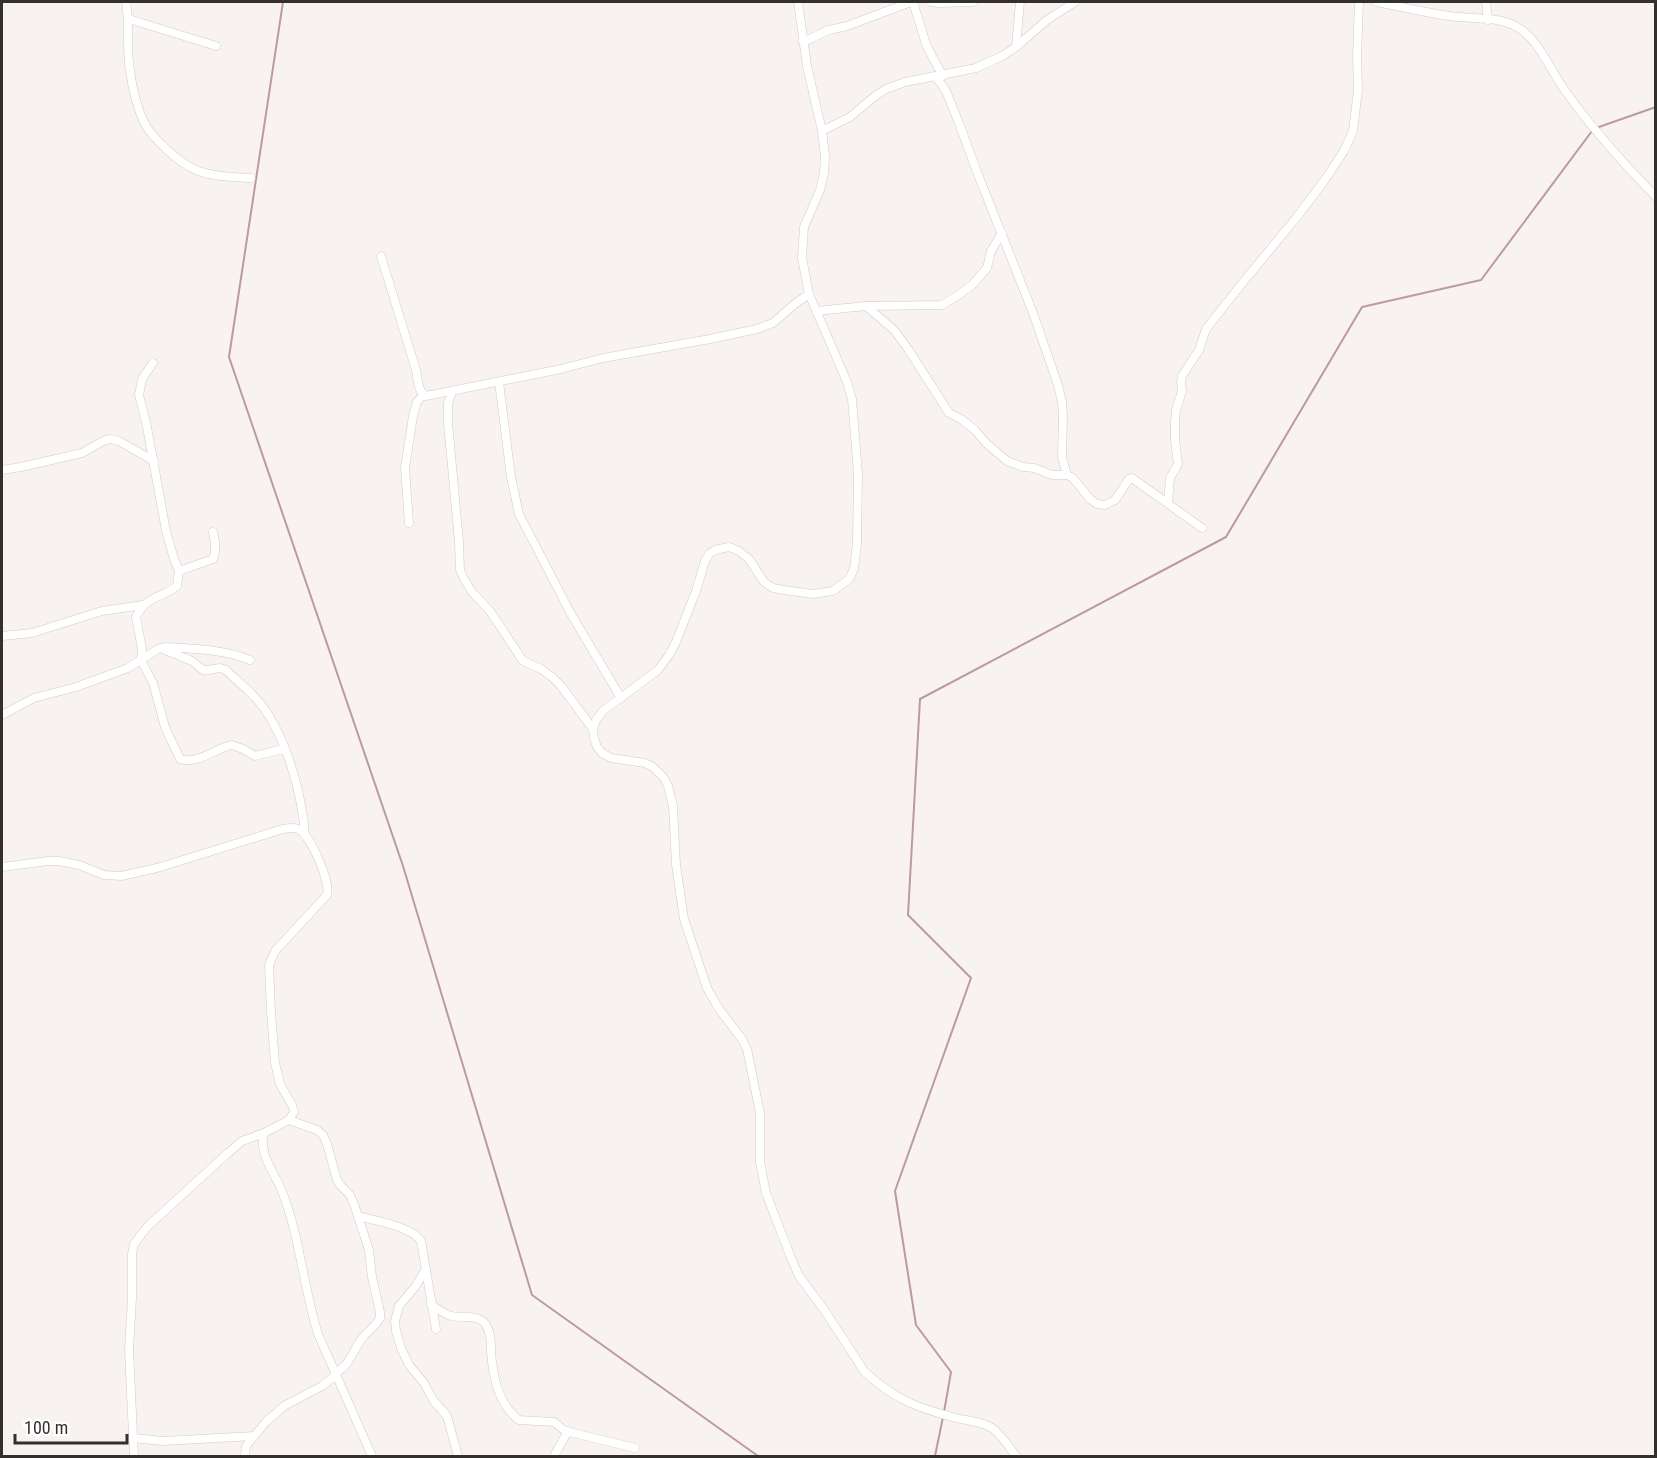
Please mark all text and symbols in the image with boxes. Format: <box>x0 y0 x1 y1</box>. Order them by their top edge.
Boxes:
scale bar <box>15 1407 128 1445</box>
text: 100 m <box>24 1417 68 1438</box>

